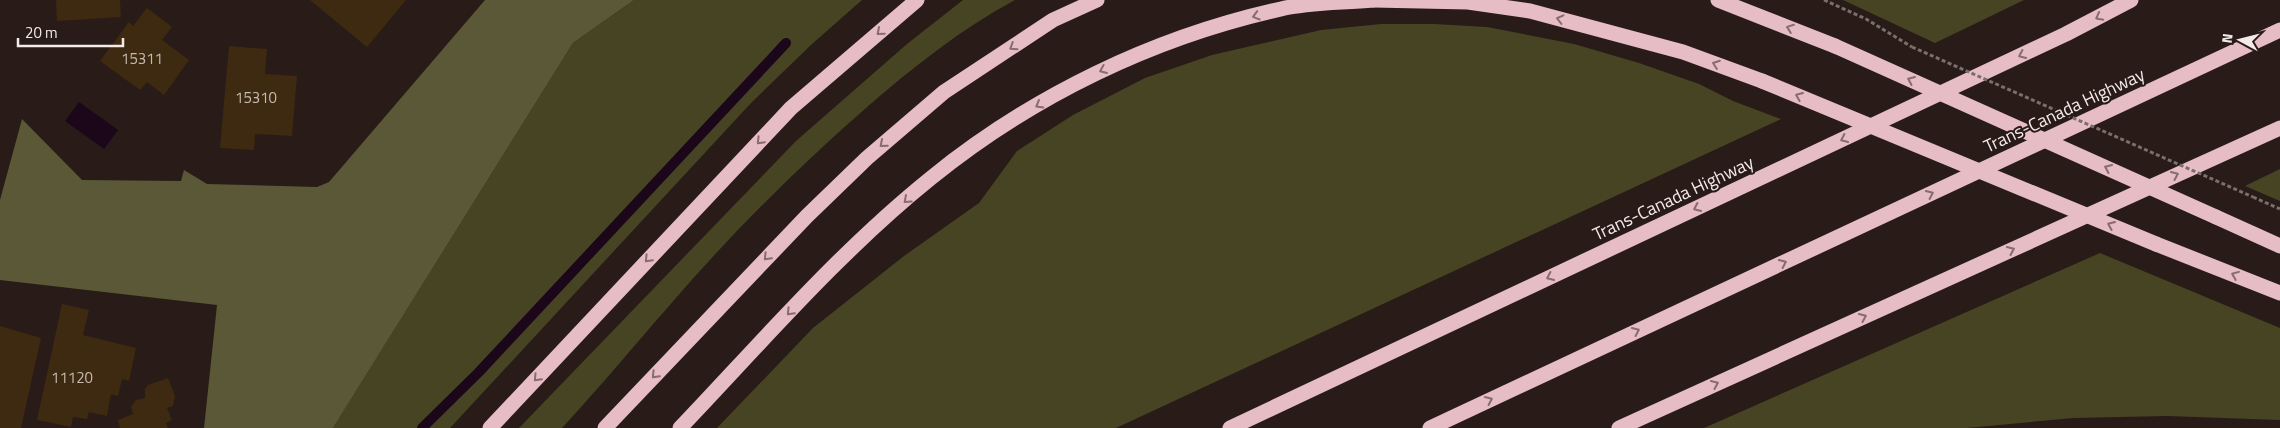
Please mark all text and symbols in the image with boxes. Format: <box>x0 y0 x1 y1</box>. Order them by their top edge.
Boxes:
one-way arrow <box>1252 10 1260 20</box>
one-way arrow <box>2095 11 2104 21</box>
one-way arrow <box>1556 14 1565 25</box>
scale bar <box>18 15 122 47</box>
north arrow <box>2215 15 2265 65</box>
text: 20 m <box>25 21 58 44</box>
one-way arrow <box>1786 24 1795 34</box>
one-way arrow <box>877 26 886 35</box>
text: N <box>2216 32 2238 44</box>
one-way arrow <box>1009 40 1018 50</box>
house number: 15311 <box>121 47 163 70</box>
one-way arrow <box>2018 48 2027 59</box>
one-way arrow <box>1713 60 1721 70</box>
street label: Trans-Canada Highway <box>1979 61 2149 159</box>
one-way arrow <box>1099 64 1108 75</box>
one-way arrow <box>1907 75 1916 86</box>
house number: 15310 <box>235 86 277 109</box>
one-way arrow <box>1796 92 1804 102</box>
one-way arrow <box>1035 99 1044 109</box>
one-way arrow <box>1840 132 1849 142</box>
one-way arrow <box>757 135 766 144</box>
one-way arrow <box>880 138 889 147</box>
street label: Trans-Canada Highway <box>1588 149 1758 247</box>
one-way arrow <box>2104 163 2113 174</box>
one-way arrow <box>2170 171 2179 182</box>
one-way arrow <box>1925 190 1934 200</box>
one-way arrow <box>903 194 912 203</box>
one-way arrow <box>1693 202 1702 212</box>
one-way arrow <box>2107 221 2116 232</box>
one-way arrow <box>2006 245 2015 256</box>
one-way arrow <box>764 252 773 261</box>
one-way arrow <box>645 253 654 262</box>
one-way arrow <box>1778 258 1787 269</box>
one-way arrow <box>1546 271 1555 281</box>
one-way arrow <box>2231 271 2240 282</box>
one-way arrow <box>787 307 796 316</box>
one-way arrow <box>1858 313 1867 323</box>
one-way arrow <box>1631 327 1640 338</box>
house number: 11120 <box>51 366 93 389</box>
one-way arrow <box>652 370 661 379</box>
one-way arrow <box>534 372 543 381</box>
one-way arrow <box>1710 380 1719 390</box>
one-way arrow <box>1484 396 1493 407</box>

